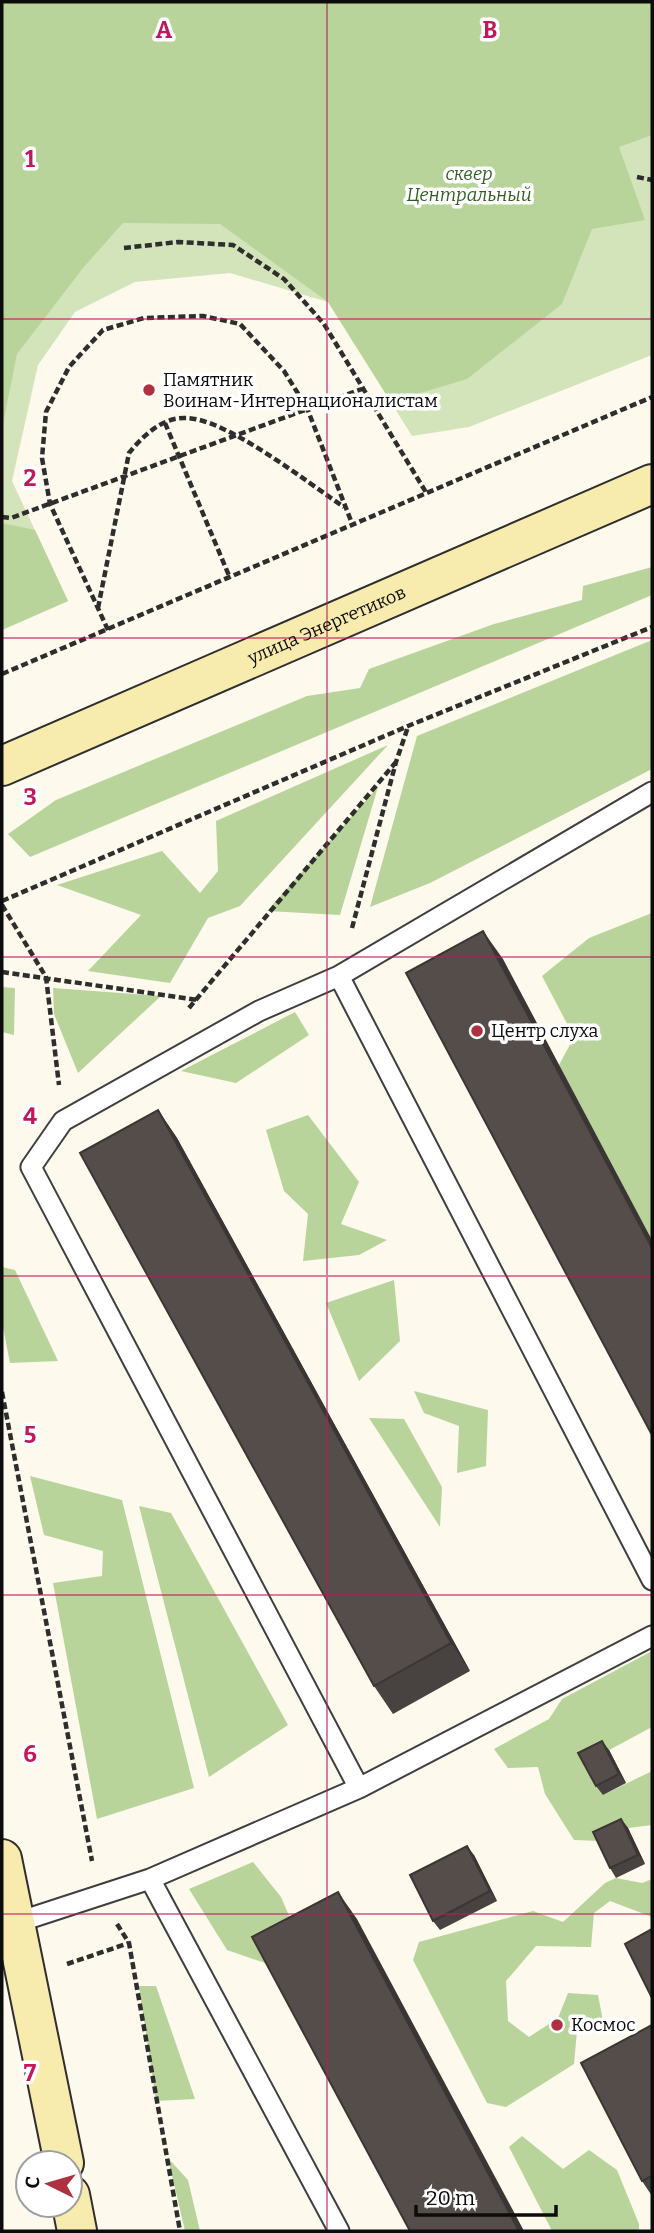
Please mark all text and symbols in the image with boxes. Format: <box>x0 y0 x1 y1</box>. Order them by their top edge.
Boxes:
text: A <box>156 16 173 44</box>
text: B <box>483 16 497 44</box>
text: 1 <box>25 145 35 173</box>
park label: сквер Центральный <box>406 163 532 206</box>
place label: Памятник Воинам-Интернационалистам <box>163 369 438 412</box>
marker: Памятник Воинам-Интернационалистам <box>141 382 157 398</box>
text: 2 <box>24 464 37 492</box>
street label: улица Энергетиков <box>243 581 409 669</box>
text: 3 <box>23 783 37 811</box>
place label: Центр слуха <box>491 1020 598 1042</box>
marker: Центр слуха <box>469 1023 485 1039</box>
text: 4 <box>23 1102 37 1130</box>
text: 5 <box>24 1421 36 1449</box>
text: 6 <box>23 1740 37 1768</box>
place label: Космос <box>571 2014 635 2036</box>
marker: Космос <box>549 2017 565 2033</box>
text: 7 <box>24 2059 37 2087</box>
north arrow <box>14 2149 84 2219</box>
scale bar <box>416 2174 556 2218</box>
text: С <box>21 2176 45 2190</box>
text: 20 m <box>426 2185 475 2211</box>

